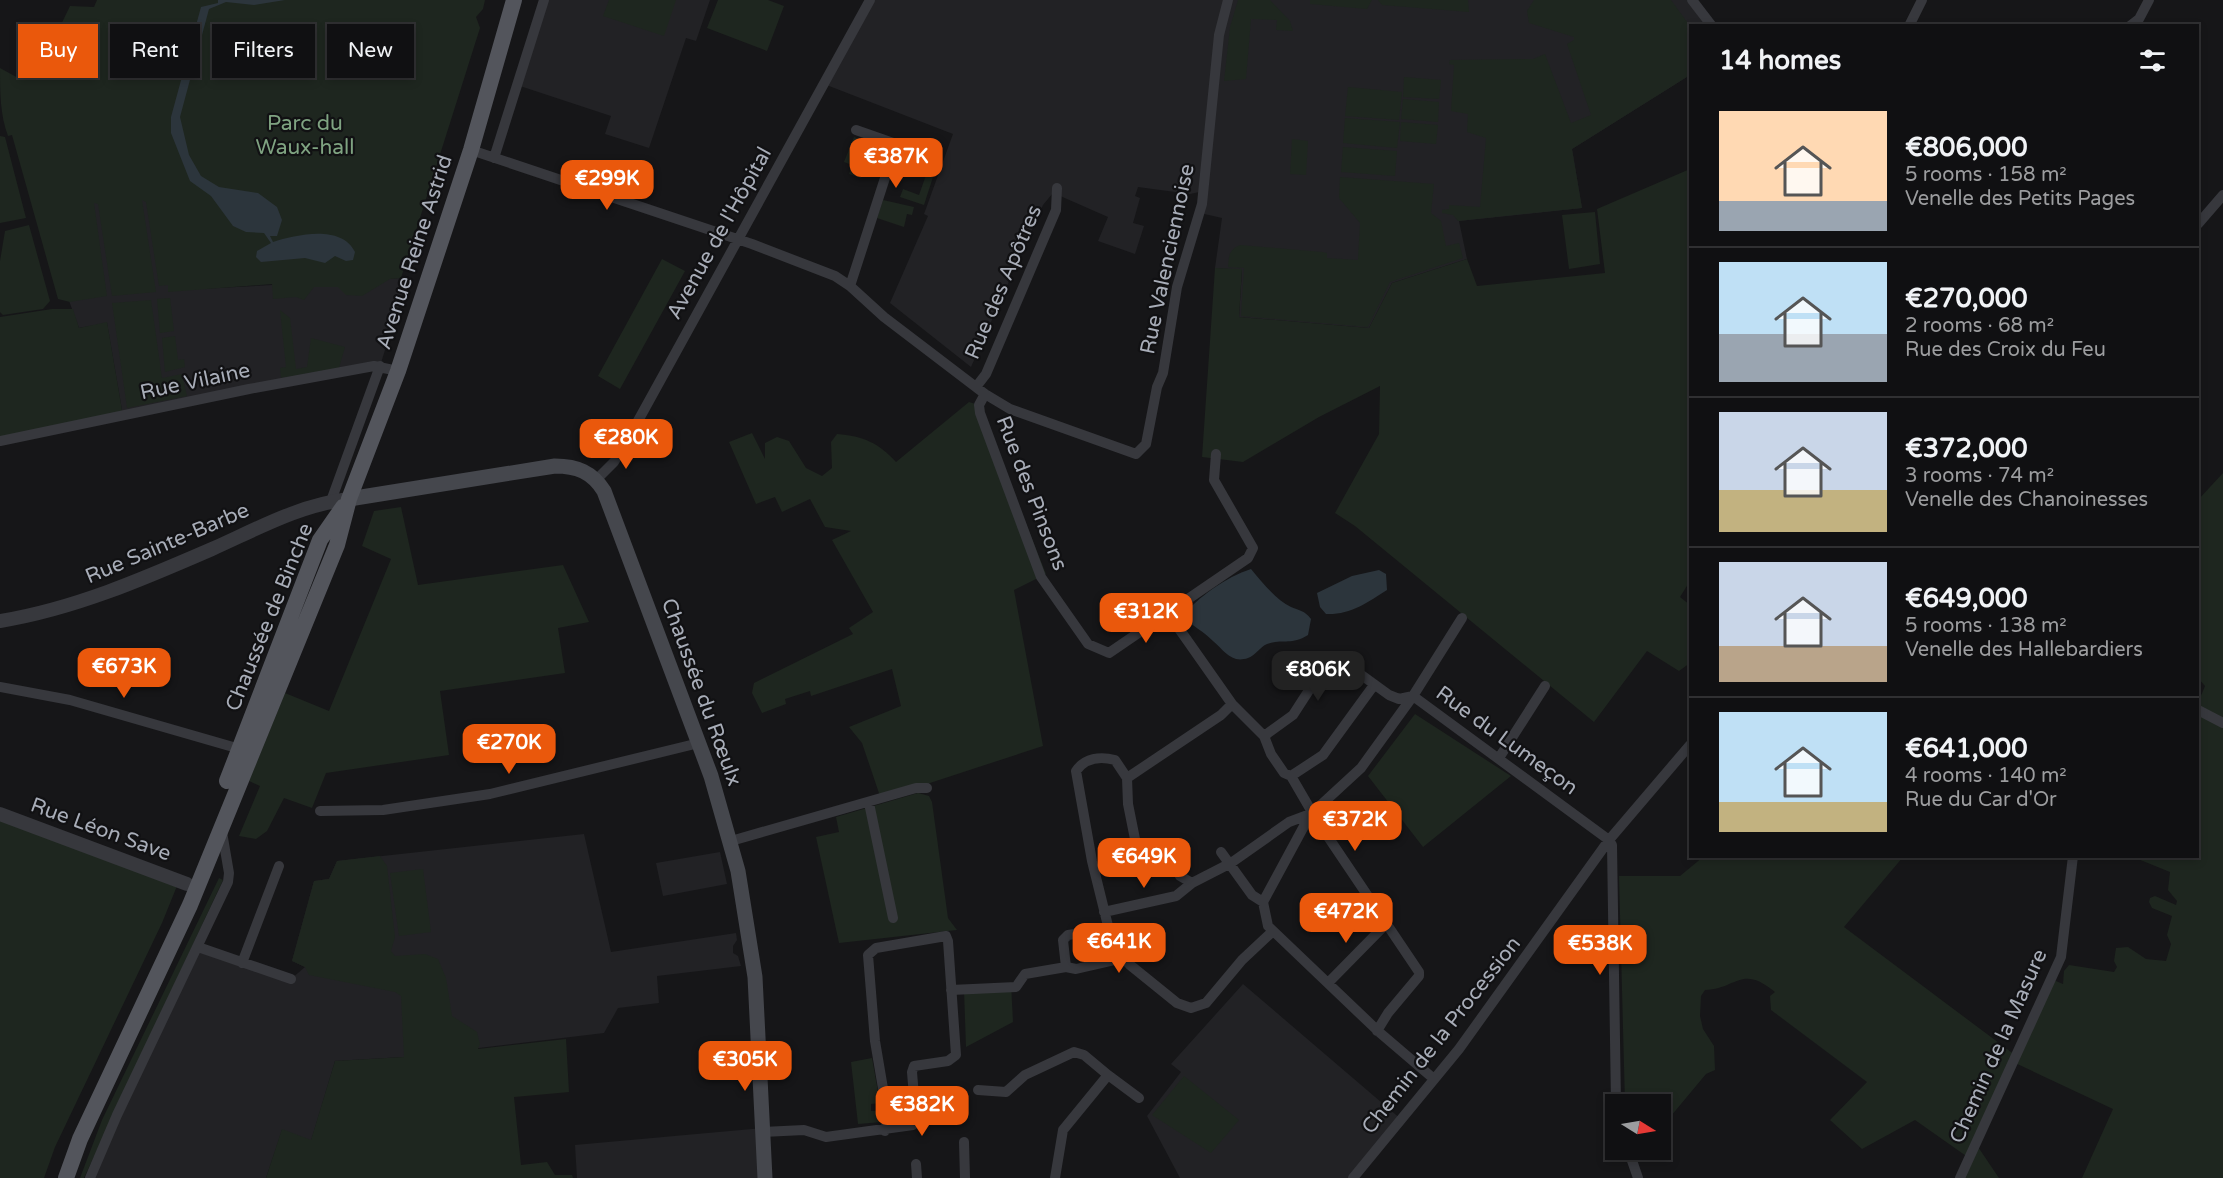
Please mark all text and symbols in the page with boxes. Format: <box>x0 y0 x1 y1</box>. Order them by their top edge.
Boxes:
chip: Buy <box>18 24 98 78</box>
chip: Rent <box>110 24 200 78</box>
chip: Filters <box>212 24 315 78</box>
chip: New <box>327 24 414 78</box>
icon: filters <box>2136 44 2169 77</box>
text: 14 homes <box>1719 45 1841 76</box>
park label: Parc du Waux-hall <box>255 111 355 160</box>
text: €806,000 <box>1905 132 2027 163</box>
icon: home <box>1767 135 1839 207</box>
pin: €387K <box>854 138 938 189</box>
street label: Avenue de l'Hôpital <box>662 143 777 324</box>
text: €387K <box>864 145 928 169</box>
street label: Avenue Reine Astrid <box>371 152 458 353</box>
pin: €299K <box>565 160 649 211</box>
street label: Rue Valenciennoise <box>1135 161 1200 357</box>
text: 5 rooms · 158 m² <box>1905 163 2067 187</box>
text: €299K <box>575 167 639 191</box>
text: Venelle des Petits Pages <box>1905 187 2135 211</box>
street label: Rue des Apôtres <box>960 201 1047 363</box>
text: €270,000 <box>1905 283 2027 314</box>
icon: home <box>1767 286 1839 358</box>
text: 2 rooms · 68 m² <box>1905 314 2054 338</box>
text: Rue des Croix du Feu <box>1905 338 2106 362</box>
street label: Rue Vilaine <box>138 358 252 405</box>
street label: Rue des Pinsons <box>991 412 1072 574</box>
pin: €280K <box>584 419 668 470</box>
text: €280K <box>594 426 658 450</box>
text: €372,000 <box>1905 433 2027 464</box>
icon: home <box>1767 436 1839 508</box>
text: 3 rooms · 74 m² <box>1905 464 2054 488</box>
text: Venelle des Chanoinesses <box>1905 488 2148 512</box>
street label: Rue Sainte-Barbe <box>82 498 253 589</box>
street label: Chaussée de Binche <box>220 520 319 715</box>
text: €649,000 <box>1905 583 2027 614</box>
icon: home <box>1767 586 1839 658</box>
pin: €312K <box>1104 593 1188 644</box>
street label: Chaussée du Rœulx <box>656 595 747 789</box>
text: €312K <box>1114 600 1178 624</box>
text: 5 rooms · 138 m² <box>1905 614 2067 638</box>
text: Venelle des Hallebardiers <box>1905 638 2143 662</box>
pin: €673K <box>82 648 166 699</box>
pin: €806K <box>1276 651 1360 702</box>
text: €673K <box>92 655 156 679</box>
text: €806K <box>1286 658 1350 682</box>
street label: Rue du Lumeçon <box>1431 681 1583 800</box>
pin: €270K <box>467 724 551 775</box>
text: €270K <box>477 731 541 755</box>
text: €641,000 <box>1905 733 2027 764</box>
icon: home <box>1767 736 1839 808</box>
text: 4 rooms · 140 m² <box>1905 764 2067 788</box>
text: Rue du Car d'Or <box>1905 788 2057 812</box>
street label: Rue Léon Save <box>27 792 175 866</box>
pin: €372K <box>1313 801 1397 852</box>
text: €372K <box>1323 808 1387 832</box>
pin: €649K <box>1102 838 1186 889</box>
text: €649K <box>1112 845 1176 869</box>
pin: €472K <box>1304 893 1388 944</box>
text: €472K <box>1314 900 1378 924</box>
pin: €641K <box>1077 923 1161 974</box>
pin: €538K <box>1558 925 1642 976</box>
text: €641K <box>1087 930 1151 954</box>
street label: Chemin de la Procession <box>1357 932 1526 1139</box>
text: €538K <box>1568 932 1632 956</box>
street label: Chemin de la Masure <box>1944 945 2053 1147</box>
pin: €305K <box>703 1041 787 1092</box>
text: €305K <box>713 1048 777 1072</box>
pin: €382K <box>880 1086 964 1137</box>
text: €382K <box>890 1093 954 1117</box>
north arrow <box>1605 1094 1671 1160</box>
map controls <box>1605 1094 1671 1160</box>

